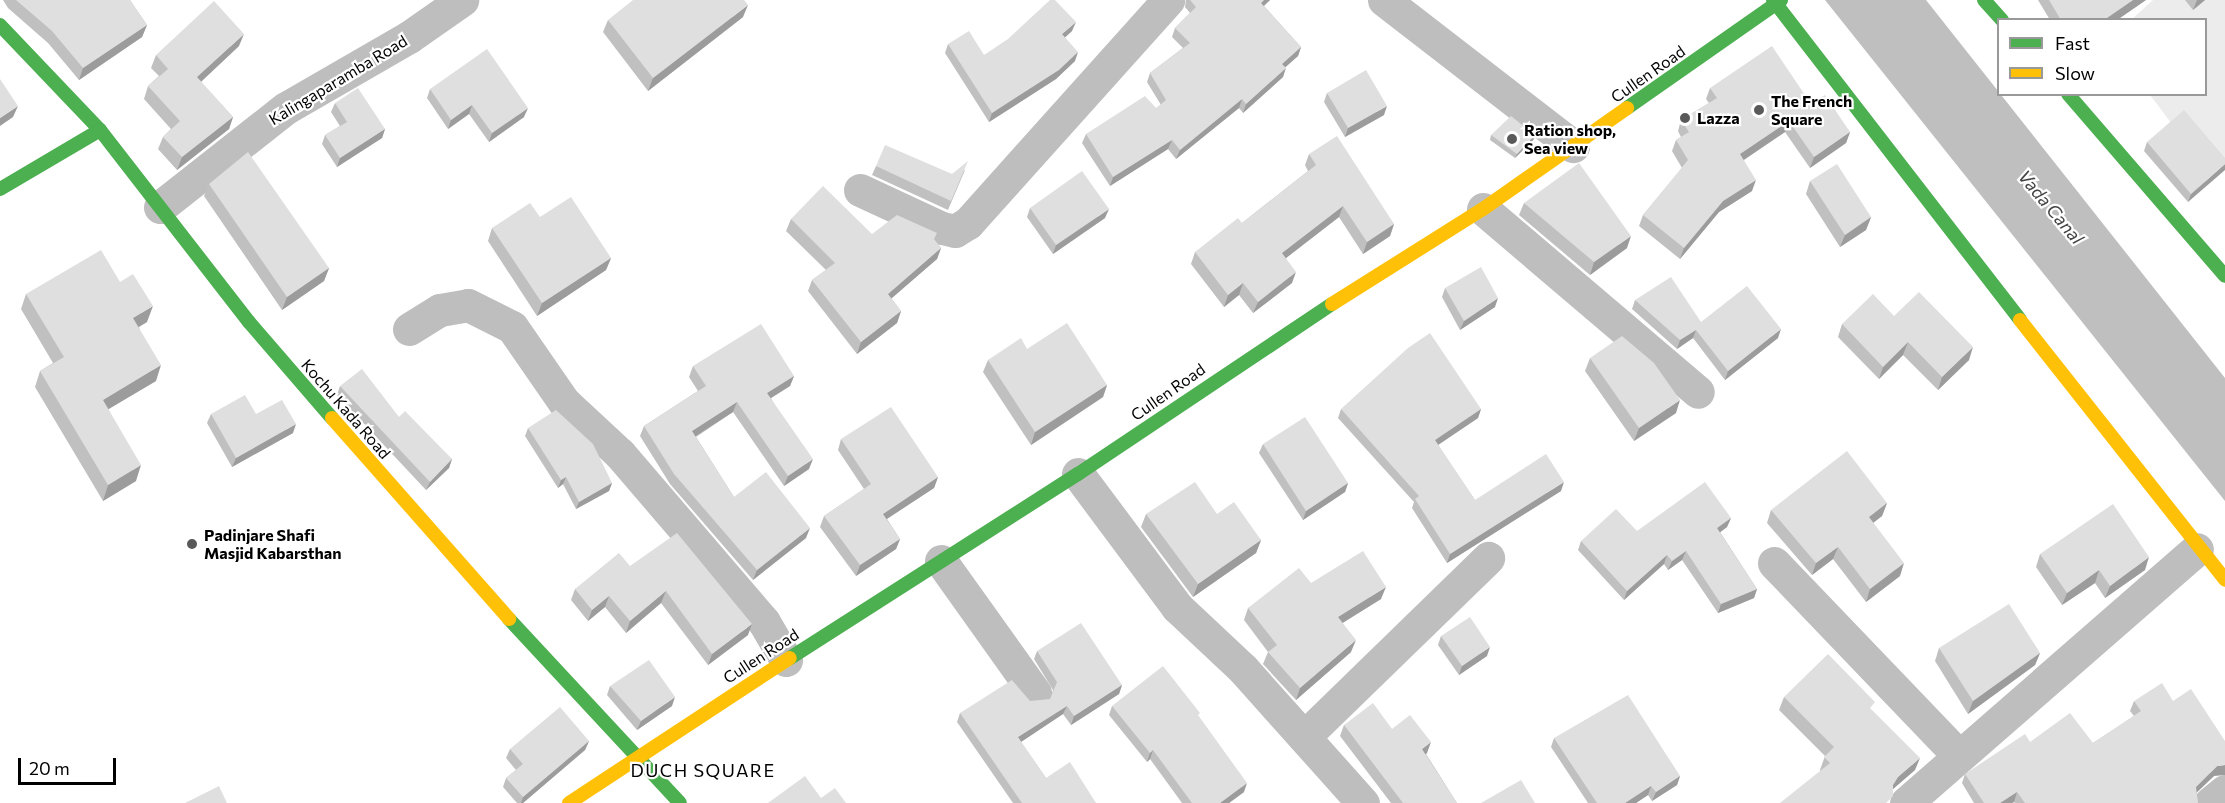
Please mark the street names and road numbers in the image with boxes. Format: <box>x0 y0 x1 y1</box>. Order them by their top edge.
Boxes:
street label: Kalingaparamba Road <box>265 31 411 129</box>
street label: Cullen Road <box>1607 41 1689 107</box>
street label: Kochu Kada Road <box>297 355 395 463</box>
street label: Cullen Road <box>1127 359 1209 425</box>
street label: Cullen Road <box>720 625 802 687</box>

